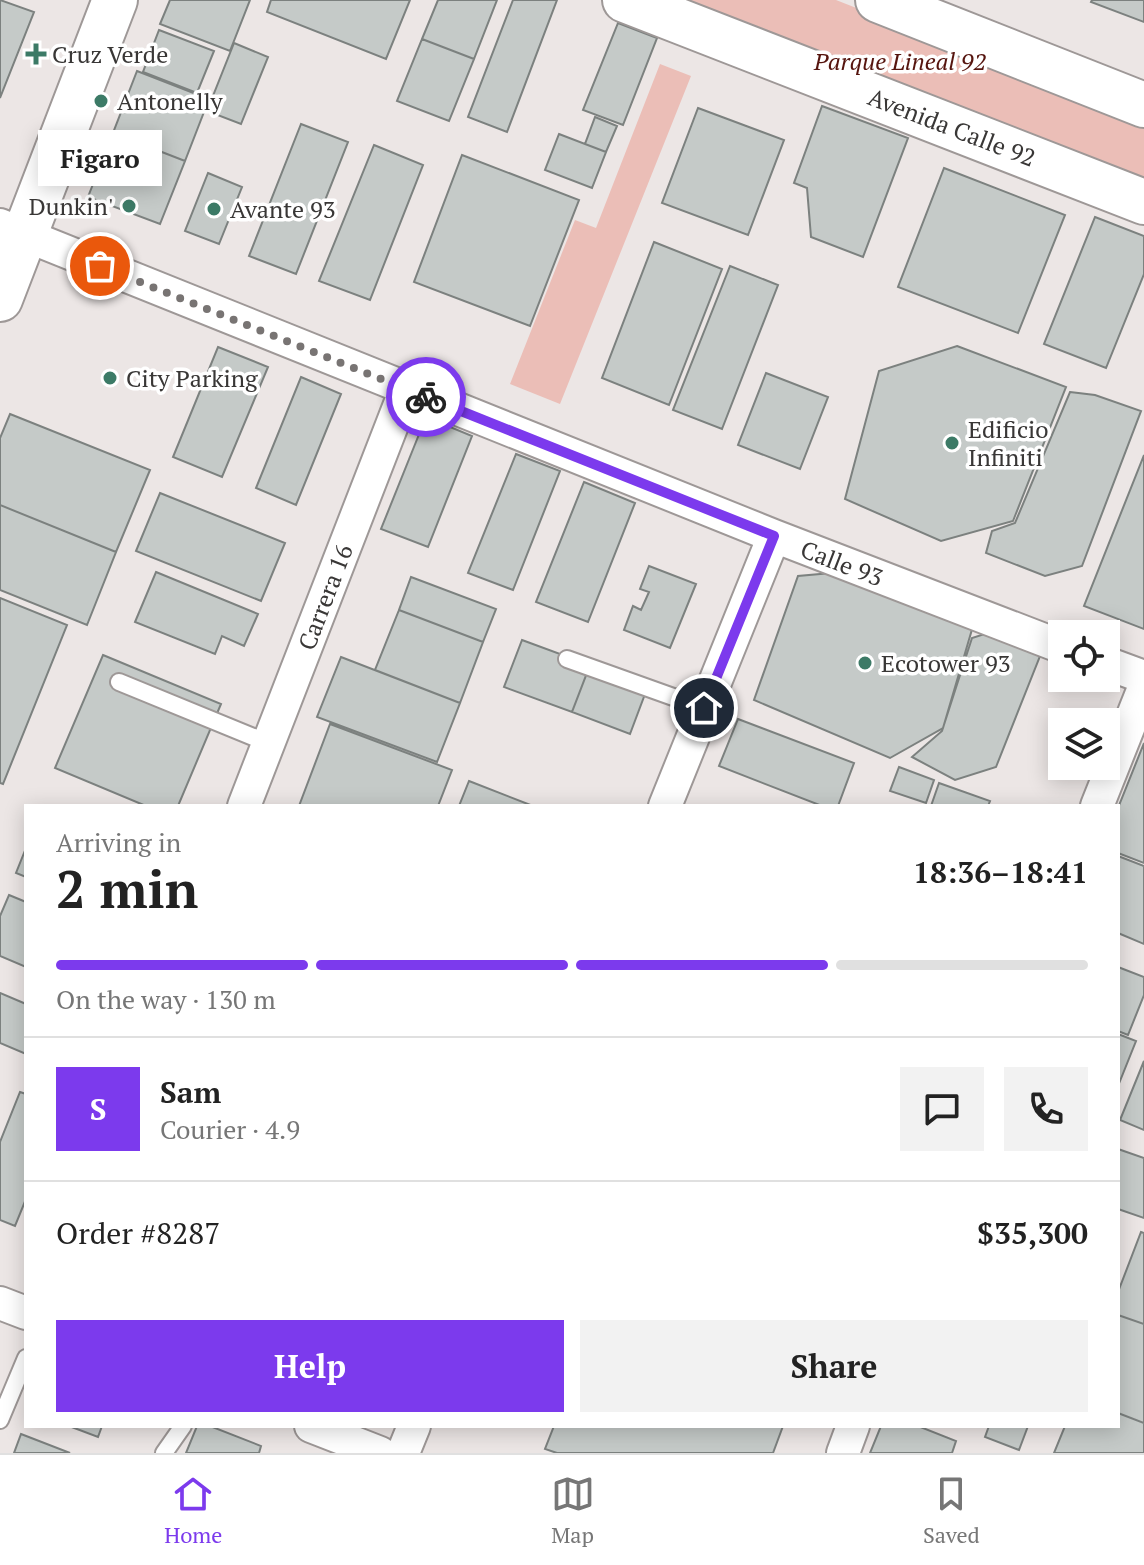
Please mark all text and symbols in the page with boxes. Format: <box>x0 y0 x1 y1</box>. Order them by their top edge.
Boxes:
place label: Cruz Verde <box>52 38 168 70</box>
marker: Cruz Verde <box>27 45 45 63</box>
park label: Parque Lineal 92 <box>813 45 986 77</box>
street label: Avenida Calle 92 <box>864 80 1040 174</box>
place label: Antonelly <box>117 85 224 117</box>
marker: Antonelly <box>92 92 110 110</box>
callout: Figaro <box>38 130 162 186</box>
text: Figaro <box>60 141 140 175</box>
place label: Dunkin' <box>29 190 113 222</box>
place label: Avante 93 <box>230 193 336 225</box>
marker: Dunkin' <box>120 197 138 215</box>
marker: Avante 93 <box>205 200 223 218</box>
pin <box>66 232 134 300</box>
icon: bag <box>78 244 122 288</box>
courier <box>386 357 466 437</box>
place label: City Parking <box>126 362 258 394</box>
marker: City Parking <box>101 369 119 387</box>
icon: bike <box>404 375 448 419</box>
place label: Edificio Infiniti <box>968 413 1049 473</box>
marker: Edificio Infiniti <box>943 434 961 452</box>
street label: Calle 93 <box>796 533 888 593</box>
street label: Carrera 16 <box>290 539 360 654</box>
map controls <box>1048 620 1120 780</box>
button: locate <box>1048 620 1120 692</box>
place label: Ecotower 93 <box>881 647 1011 679</box>
marker: Ecotower 93 <box>856 654 874 672</box>
pin <box>670 674 738 742</box>
icon: home <box>682 686 726 730</box>
button: layers <box>1048 708 1120 780</box>
text: Arriving in <box>56 825 181 859</box>
text: 18:36–18:41 <box>913 852 1088 892</box>
text: 2 min <box>56 854 198 923</box>
text: On the way · 130 m <box>56 982 276 1016</box>
button: chat <box>900 1067 984 1151</box>
button: phone <box>1004 1067 1088 1151</box>
text: Sam <box>160 1072 221 1112</box>
text: S <box>90 1089 106 1129</box>
text: Courier · 4.9 <box>160 1112 300 1146</box>
text: Order #8287 <box>56 1213 220 1253</box>
text: $35,300 <box>977 1213 1088 1253</box>
button: Help <box>56 1320 564 1412</box>
button: Share <box>580 1320 1088 1412</box>
tab: Home <box>164 1472 222 1549</box>
tab: Map <box>551 1472 595 1549</box>
tab: Saved <box>923 1472 980 1549</box>

